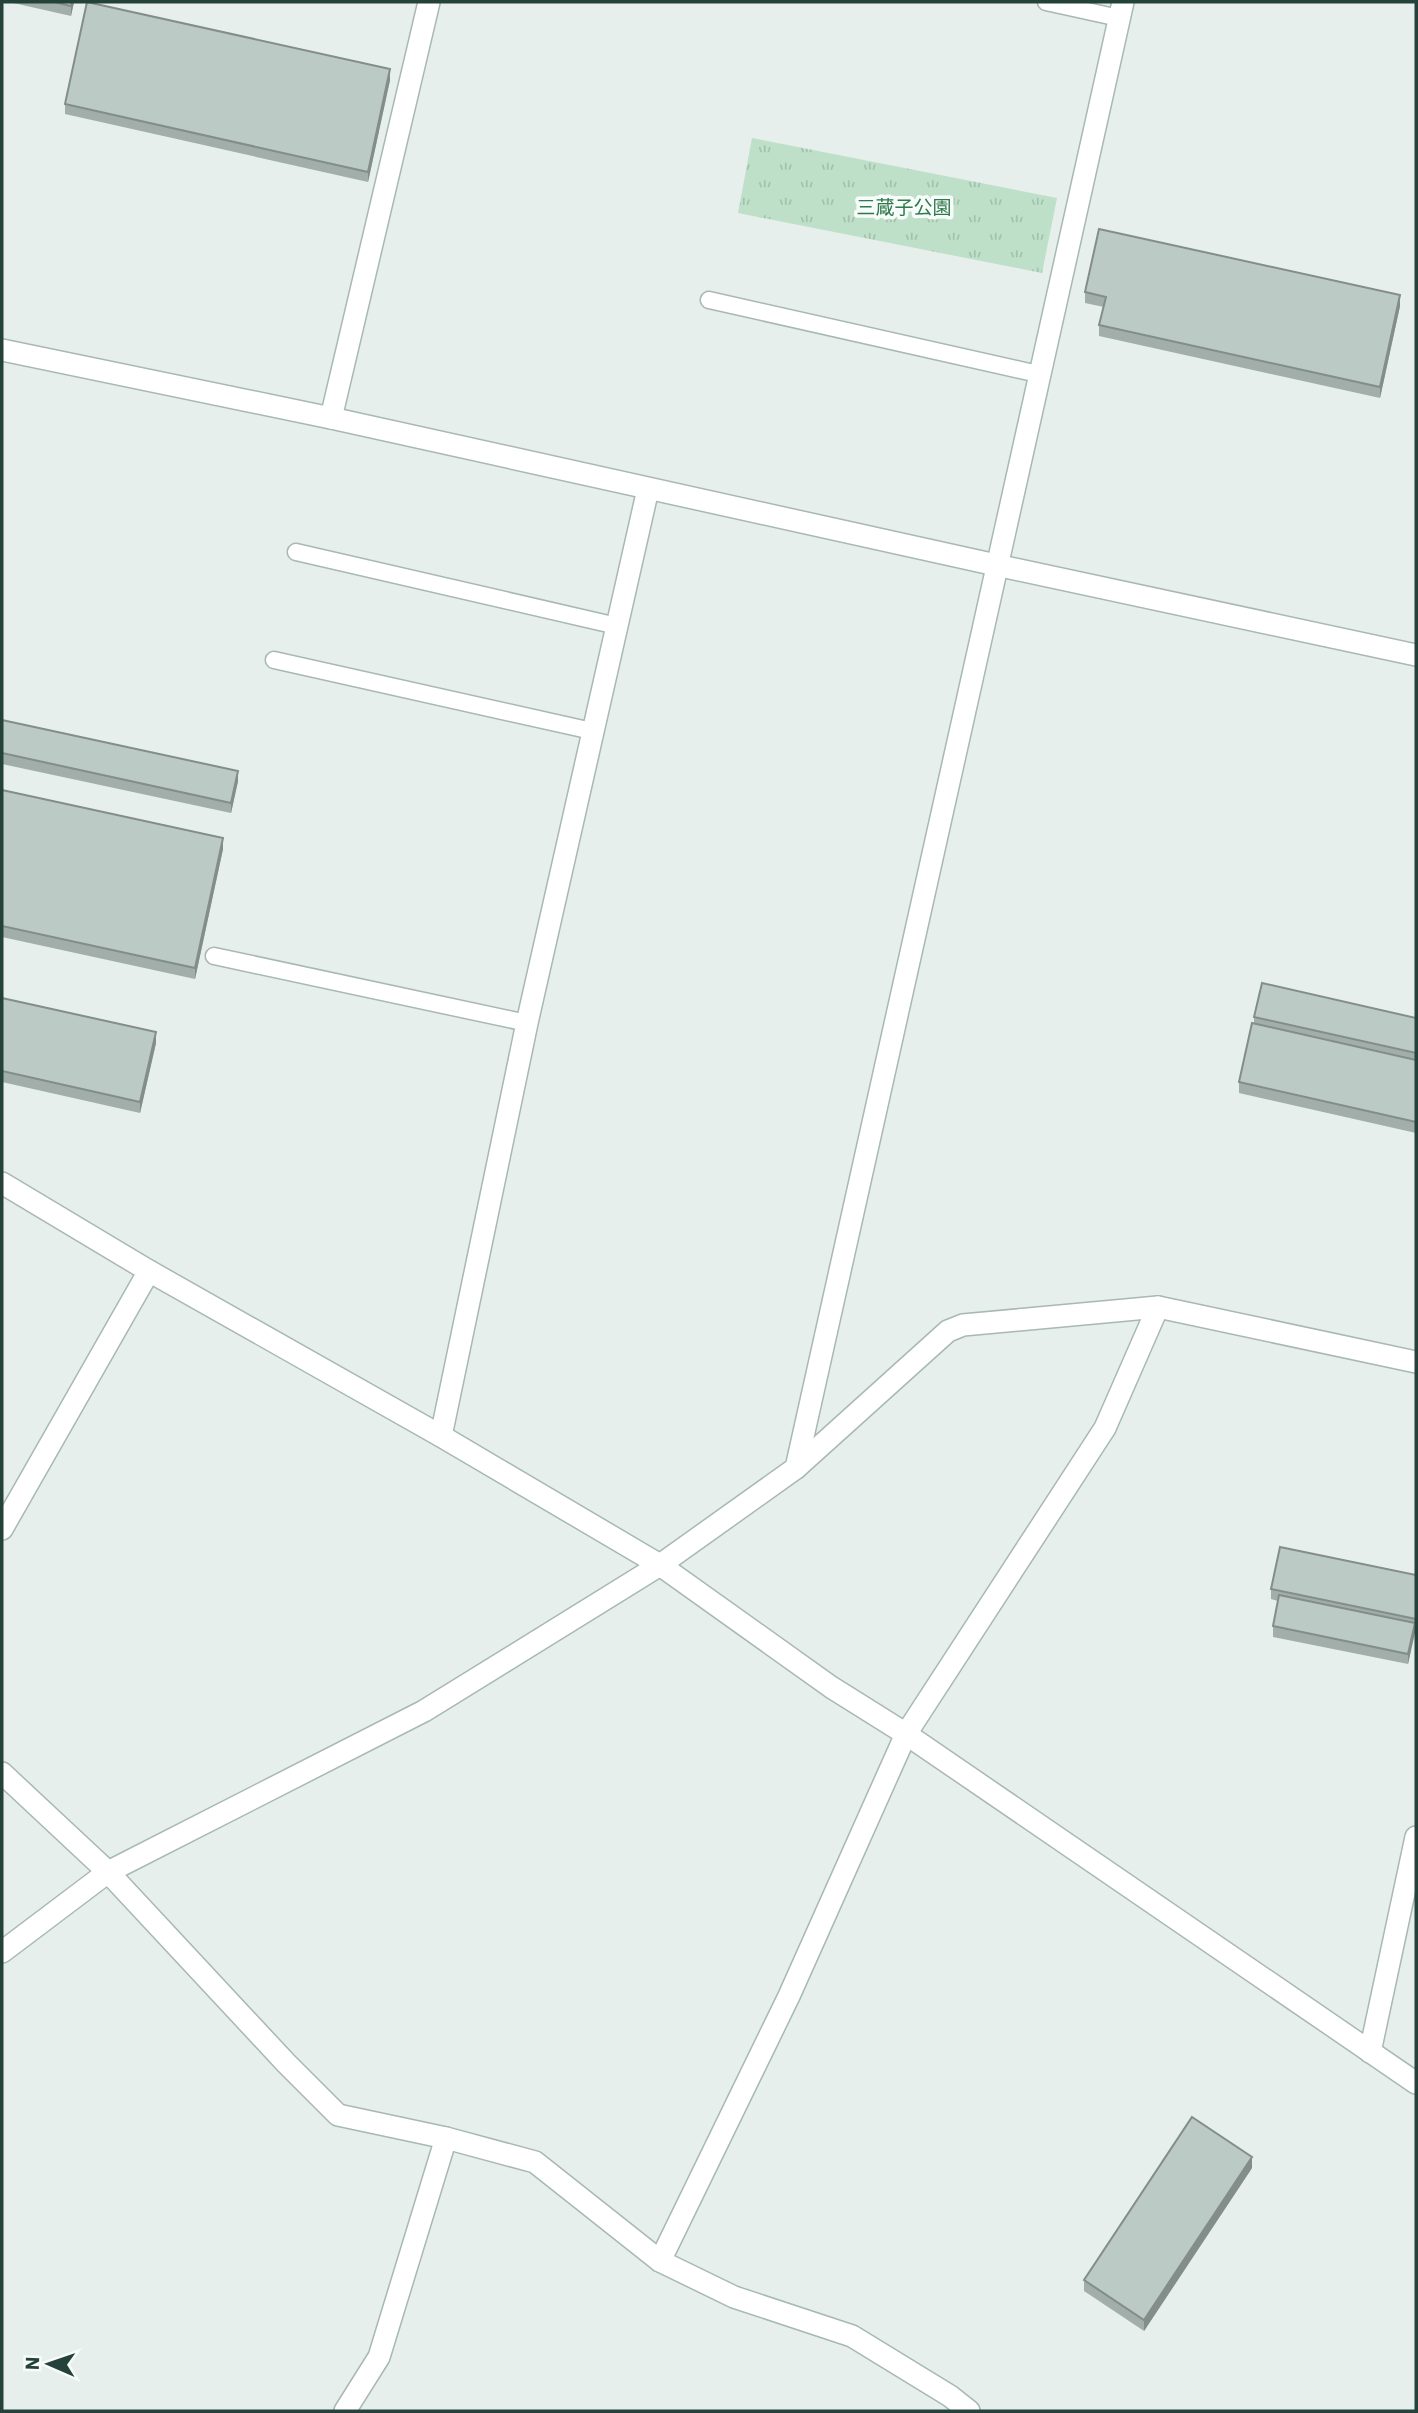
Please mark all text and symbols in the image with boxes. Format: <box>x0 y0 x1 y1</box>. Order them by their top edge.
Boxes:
park label: 三蔵子公園 <box>856 195 952 219</box>
north arrow <box>14 2329 84 2399</box>
text: N <box>20 2356 44 2371</box>

